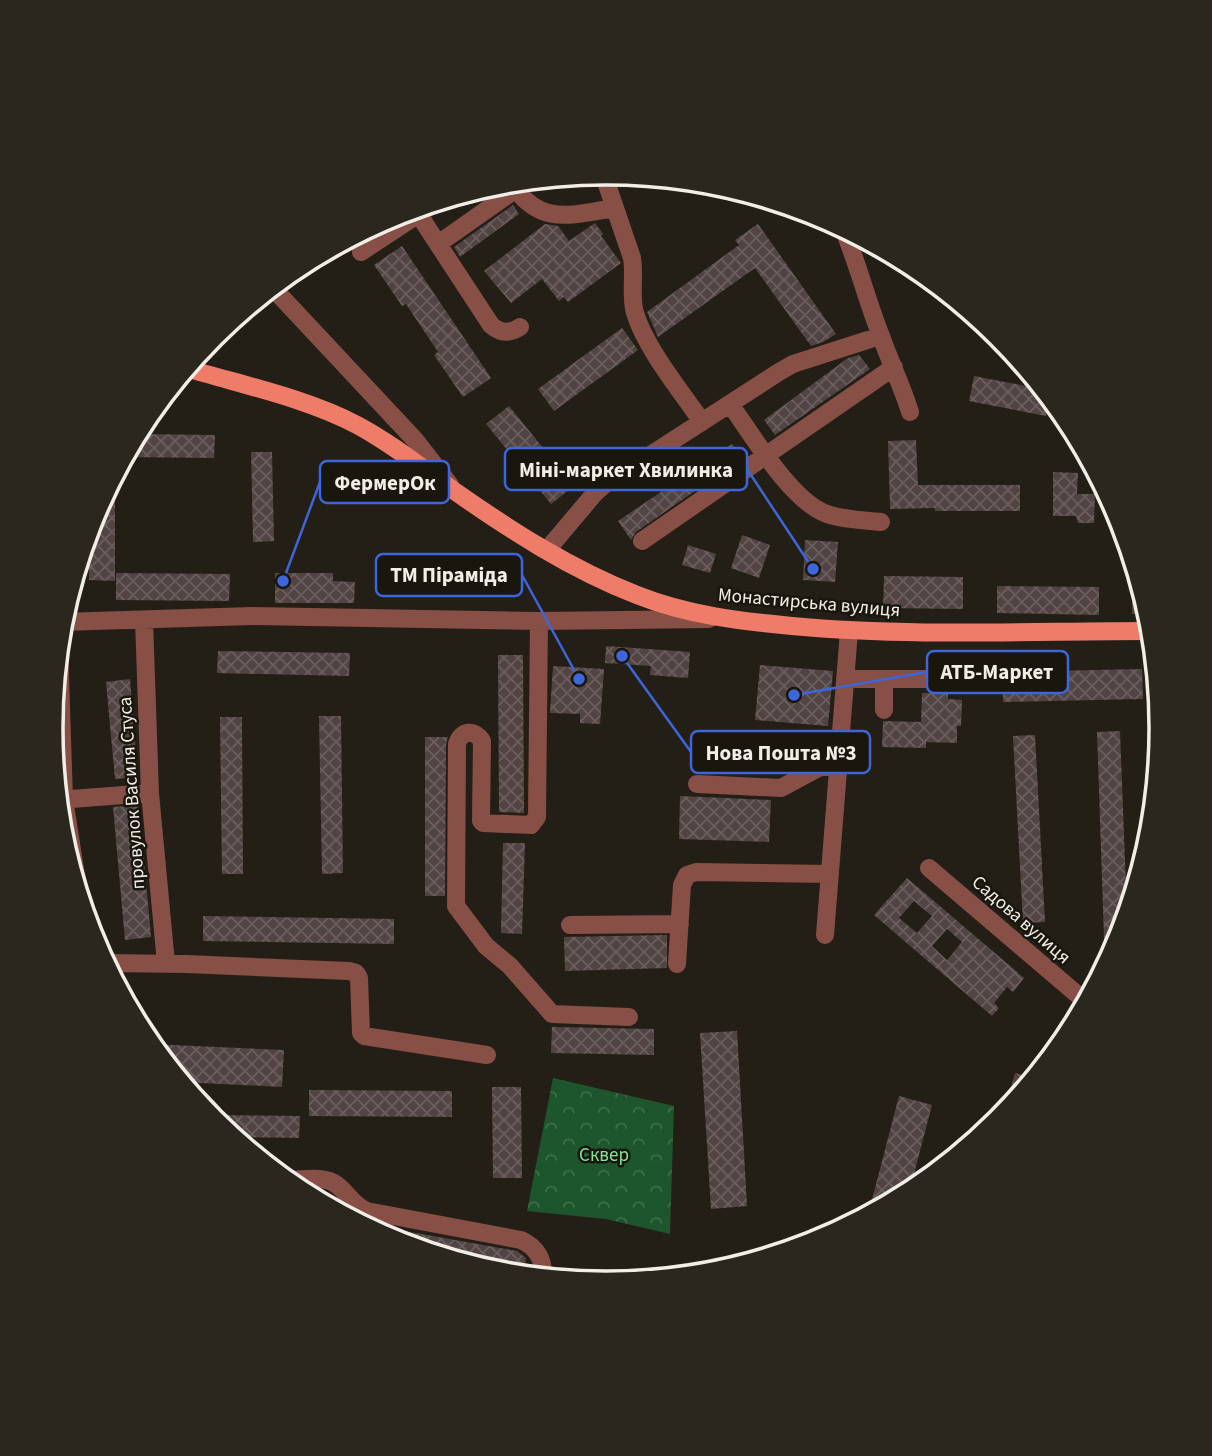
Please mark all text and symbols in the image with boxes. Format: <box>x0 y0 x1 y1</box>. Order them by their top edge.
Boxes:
callout: Міні-маркет Хвилинка <box>505 448 747 490</box>
text: Міні-маркет Хвилинка <box>519 455 733 485</box>
callout: ФермерОк <box>320 461 449 503</box>
text: ФермерОк <box>334 468 436 498</box>
callout: ТМ Піраміда <box>376 554 522 596</box>
text: ТМ Піраміда <box>390 560 508 590</box>
street label: Монастирська вулиця <box>717 582 901 624</box>
callout: АТБ-Маркет <box>927 651 1068 693</box>
text: АТБ-Маркет <box>940 657 1053 687</box>
street label: провулок Василя Стуса <box>112 696 152 890</box>
callout: Нова Пошта №3 <box>691 731 870 773</box>
text: Нова Пошта №3 <box>705 738 857 768</box>
street label: Садова вулиця <box>966 869 1076 971</box>
park label: Сквер <box>579 1142 629 1169</box>

